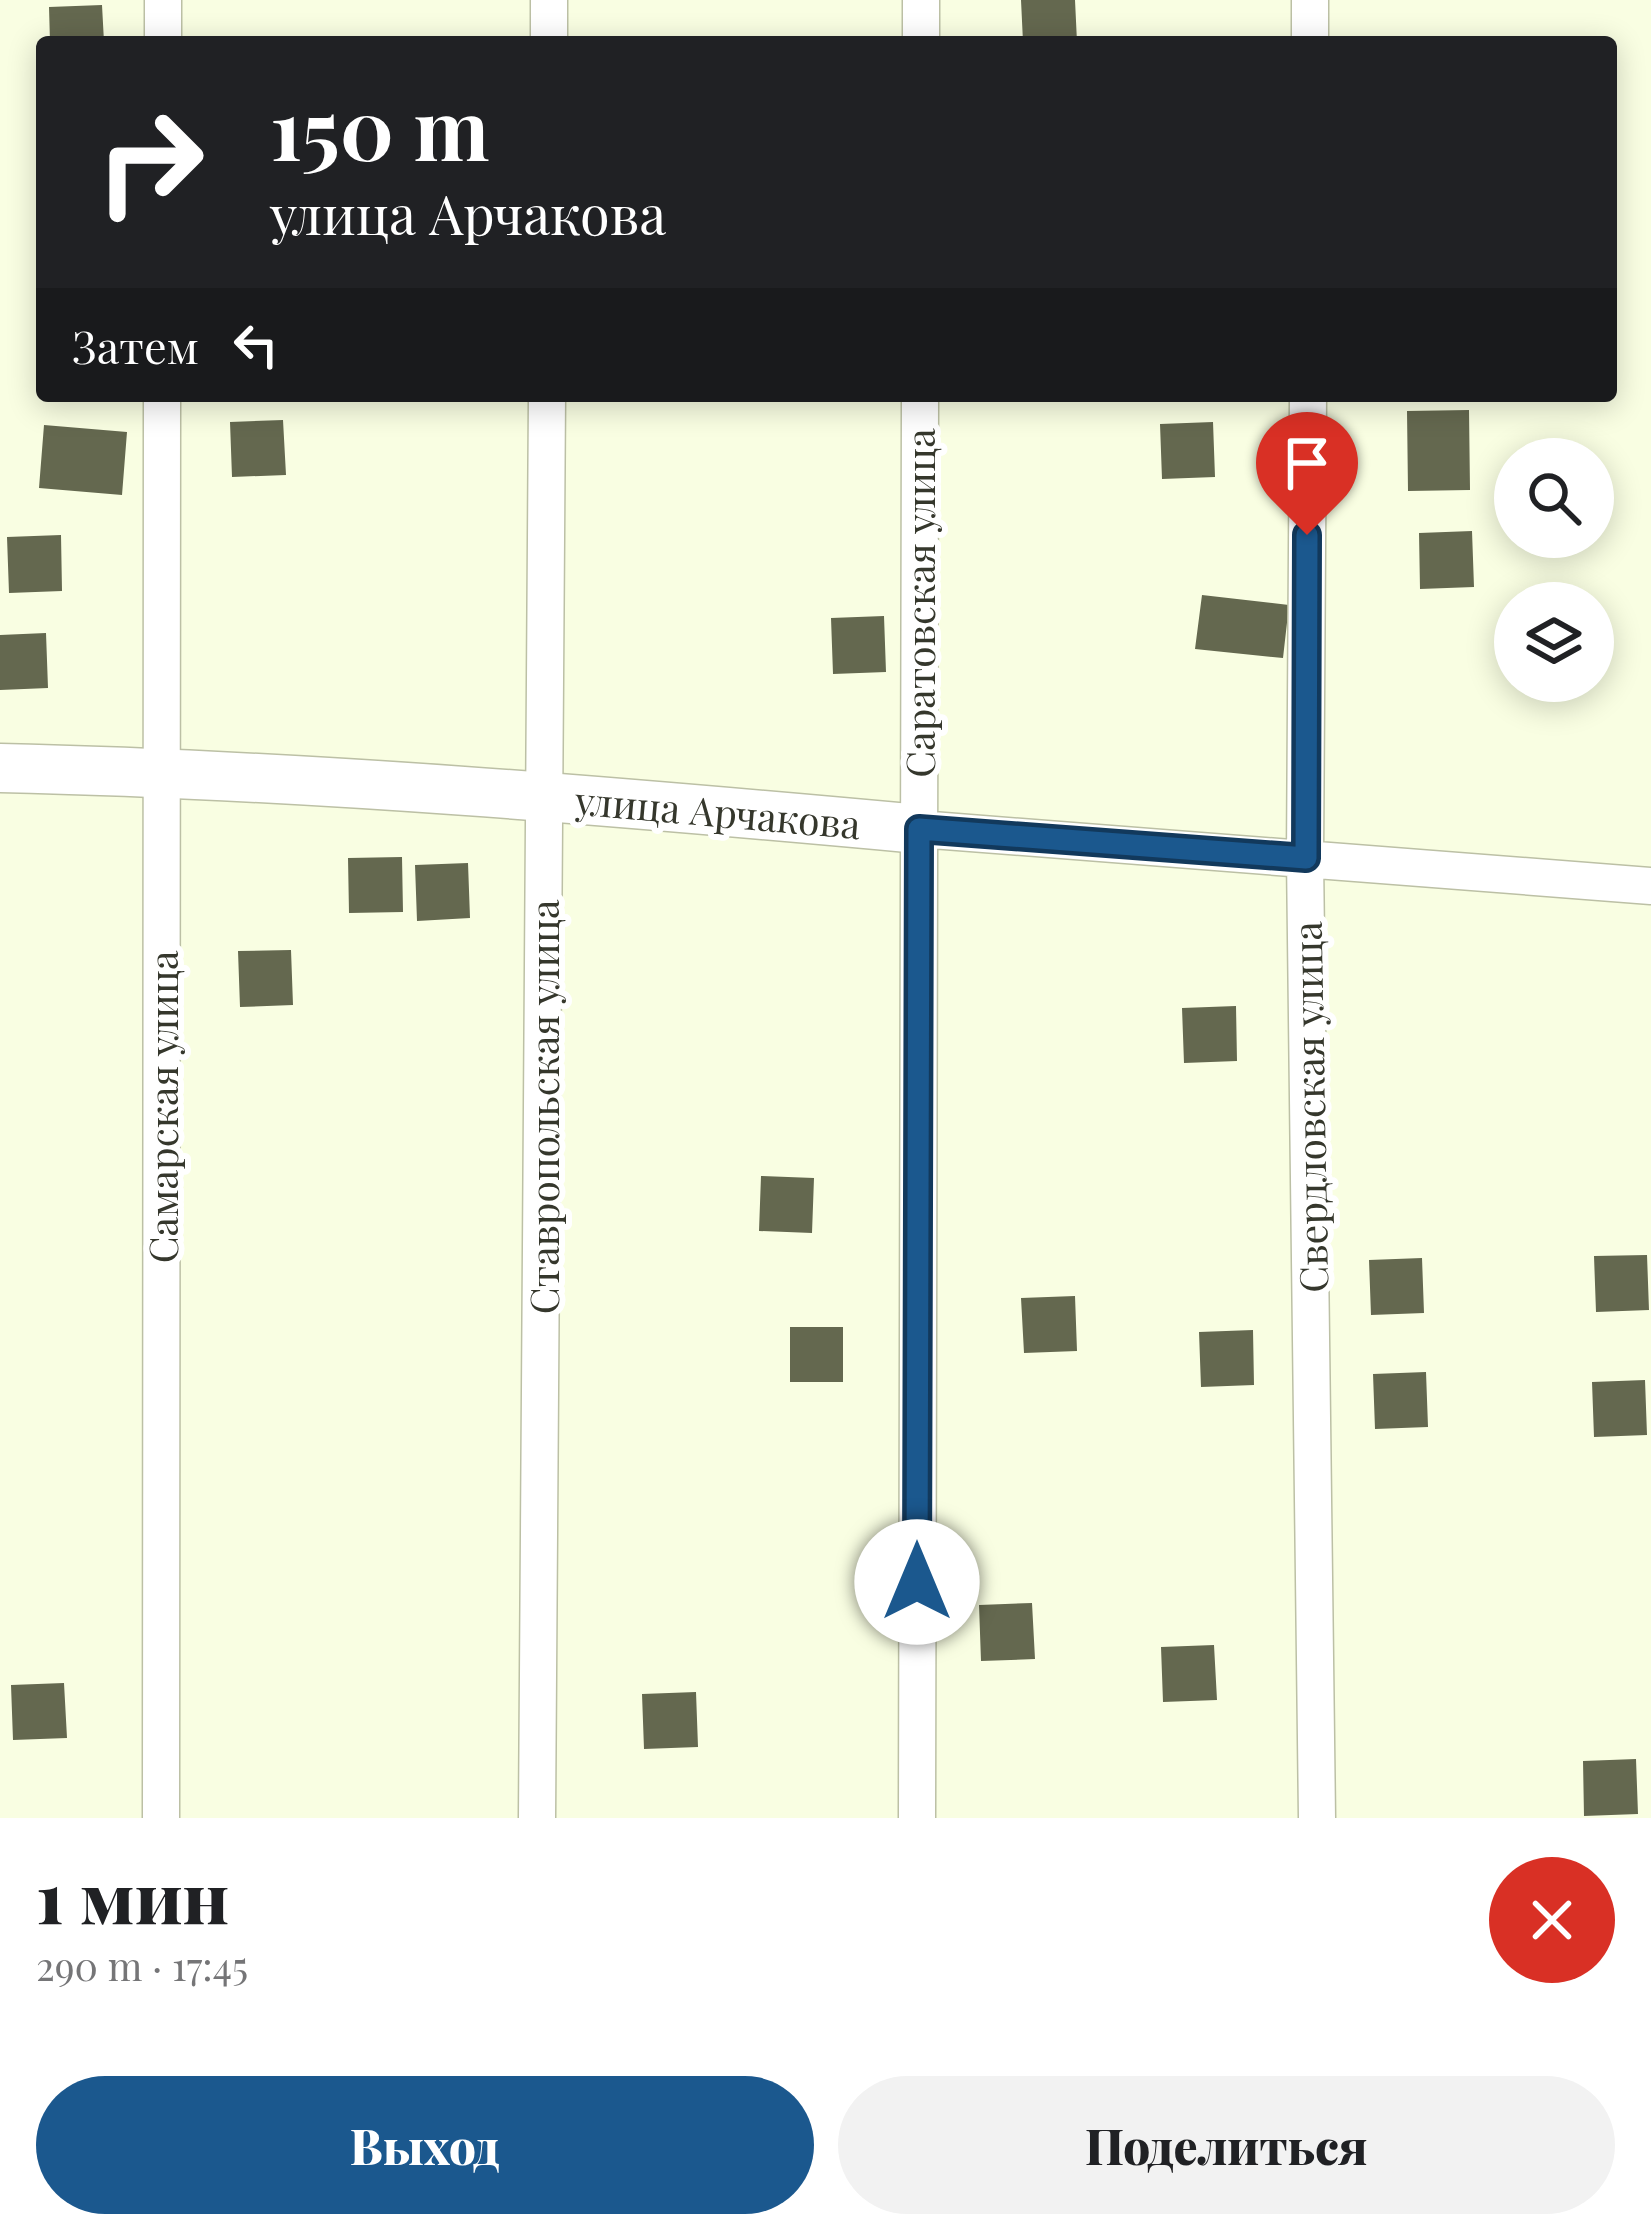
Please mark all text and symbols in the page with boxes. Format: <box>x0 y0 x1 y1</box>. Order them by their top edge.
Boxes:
text: 150 m <box>270 70 490 182</box>
icon: right <box>72 84 228 240</box>
text: улица Арчакова <box>270 177 666 249</box>
icon: left <box>223 312 289 378</box>
text: Затем <box>72 315 199 375</box>
pin <box>1256 412 1358 535</box>
street label: Саратовская улица <box>893 428 945 778</box>
icon: arrive <box>1274 430 1340 496</box>
map controls <box>1494 438 1614 702</box>
button: search <box>1494 438 1614 558</box>
button: layers <box>1494 582 1614 702</box>
street label: улица Арчакова <box>572 773 863 849</box>
street label: Ставропольская улица <box>517 899 569 1314</box>
street label: Свердловская улица <box>1280 920 1338 1293</box>
street label: Самарская улица <box>136 950 188 1263</box>
position arrow <box>854 1519 980 1645</box>
text: 1 мин <box>36 1846 229 1942</box>
button: close <box>1489 1857 1615 1983</box>
text: 290 m · 17:45 <box>36 1939 248 1991</box>
button: Выход <box>36 2076 814 2214</box>
button: Поделиться <box>838 2076 1615 2214</box>

